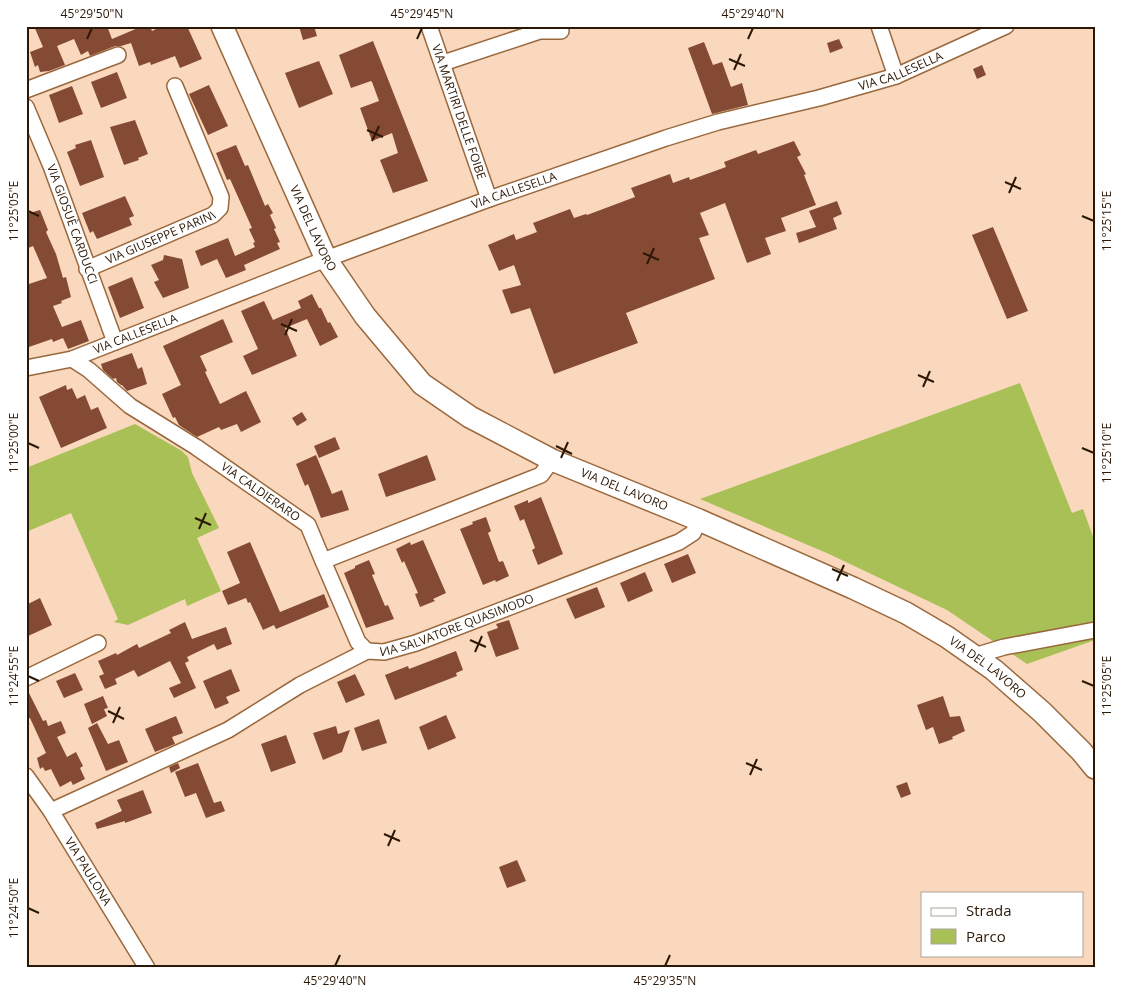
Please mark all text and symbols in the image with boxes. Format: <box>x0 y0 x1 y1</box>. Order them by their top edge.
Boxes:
text: 45°29'50"N <box>61 5 123 22</box>
text: 45°29'45"N <box>391 5 453 22</box>
text: 45°29'40"N <box>722 5 784 22</box>
street label: VIA MARTIRI DELLE FOIBE <box>428 42 491 182</box>
street label: VIA CALLESELLA <box>856 47 946 94</box>
street label: VIA GIOSUÈ CARDUCCI <box>43 162 102 286</box>
street label: VIA CALLESELLA <box>469 167 559 213</box>
text: 11°25'05"E <box>5 181 22 241</box>
street label: VIA DEL LAVORO <box>286 183 341 275</box>
text: 11°25'15"E <box>1098 191 1115 251</box>
street label: VIA GIUSEPPE PARINI <box>103 207 220 268</box>
street label: VIA CALLESELLA <box>91 309 180 358</box>
text: 11°25'00"E <box>5 413 22 473</box>
text: 11°25'10"E <box>1098 423 1115 483</box>
street label: VIA CALDIERARO <box>218 458 304 525</box>
street label: VIA DEL LAVORO <box>578 464 671 515</box>
street label: VIA SALVATORE QUASIMODO <box>379 590 536 660</box>
street label: VIA DEL LAVORO <box>946 632 1030 702</box>
text: 11°24'55"E <box>5 646 22 706</box>
text: 11°25'05"E <box>1098 656 1115 716</box>
street label: VIA PAULONA <box>61 834 116 909</box>
text: 11°24'50"E <box>5 878 22 938</box>
legend <box>921 892 1084 956</box>
text: Strada <box>966 900 1012 920</box>
text: Parco <box>966 926 1006 946</box>
text: 45°29'40"N <box>304 972 366 989</box>
text: 45°29'35"N <box>634 972 696 989</box>

